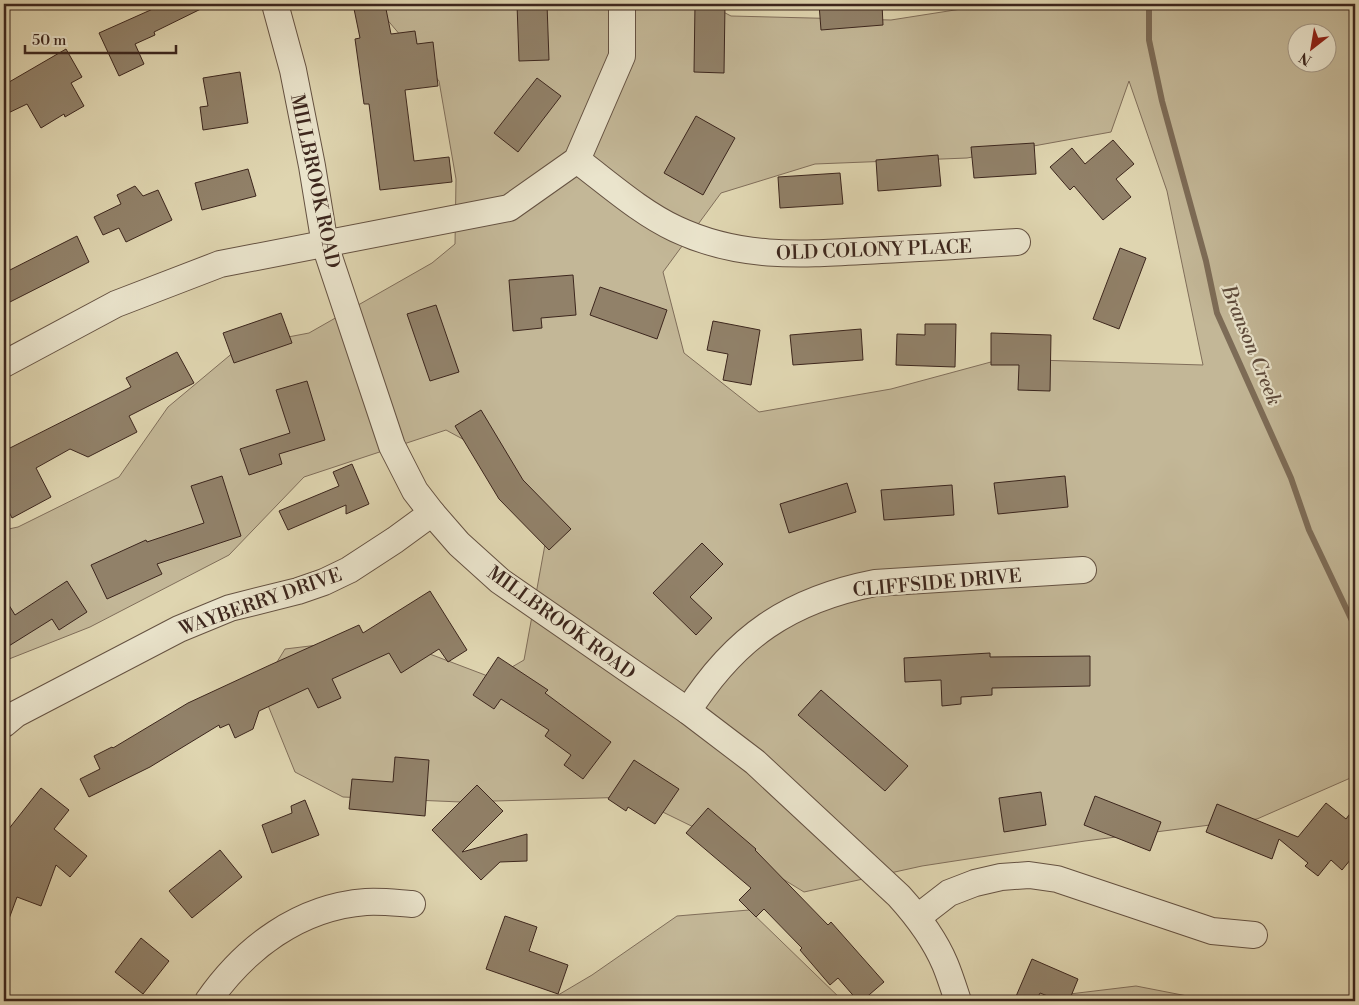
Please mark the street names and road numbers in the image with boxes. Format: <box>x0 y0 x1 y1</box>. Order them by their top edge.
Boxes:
street label: MILLBROOK ROAD <box>285 92 345 271</box>
street label: OLD COLONY PLACE <box>776 235 972 265</box>
street label: MILLBROOK ROAD <box>483 561 640 685</box>
street label: WAYBERRY DRIVE <box>175 563 345 641</box>
street label: CLIFFSIDE DRIVE <box>852 564 1023 602</box>

